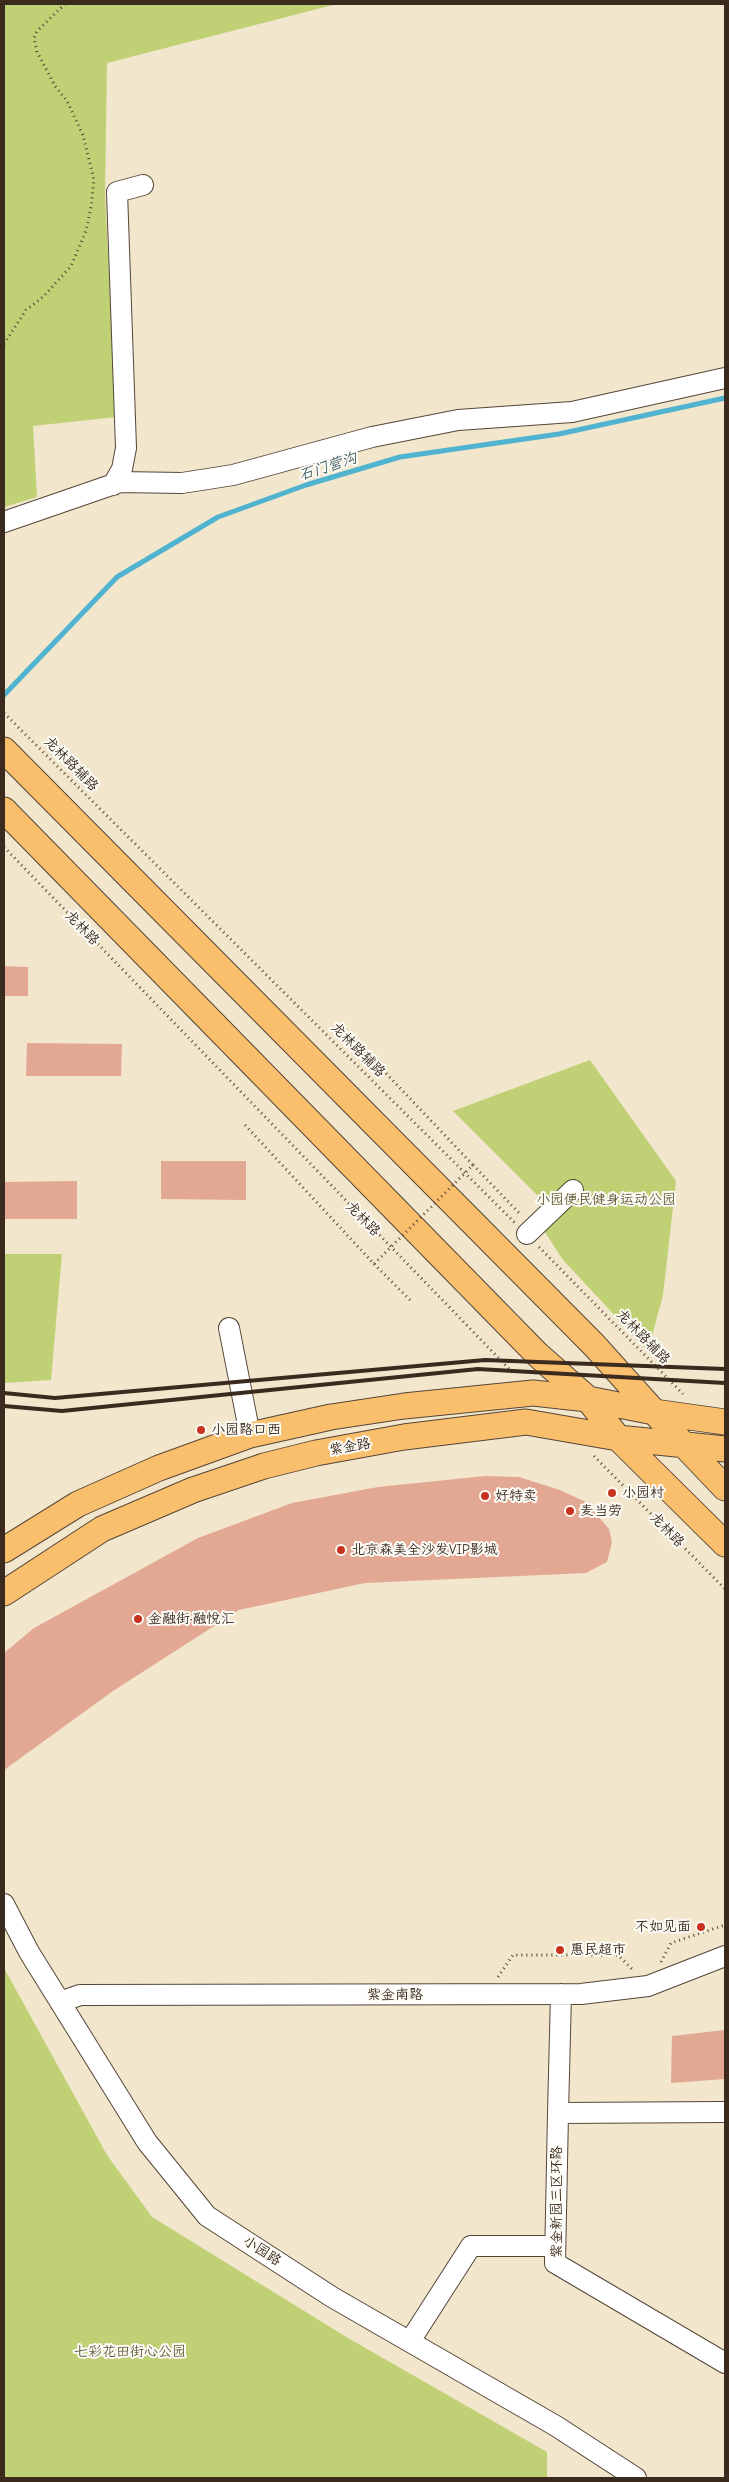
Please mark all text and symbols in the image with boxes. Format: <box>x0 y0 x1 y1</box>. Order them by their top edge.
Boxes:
water label: 石门营沟 <box>297 449 359 485</box>
street label: 龙林路辅路 <box>40 733 102 795</box>
street label: 龙林路 <box>61 907 103 949</box>
street label: 龙林路辅路 <box>327 1019 389 1081</box>
park label: 小园便民健身运动公园 <box>536 1192 676 1208</box>
street label: 龙林路 <box>342 1198 384 1240</box>
street label: 龙林路辅路 <box>613 1306 673 1368</box>
place label: 小园路口西 <box>211 1422 281 1438</box>
marker: 小园路口西 <box>195 1424 207 1436</box>
street label: 紫金路 <box>328 1435 372 1459</box>
place label: 小园村 <box>622 1485 664 1501</box>
marker: 小园村 <box>606 1487 618 1499</box>
place label: 好特卖 <box>495 1488 537 1504</box>
marker: 好特卖 <box>479 1490 491 1502</box>
place label: 麦当劳 <box>580 1503 622 1519</box>
marker: 麦当劳 <box>564 1505 576 1517</box>
street label: 龙林路 <box>646 1509 688 1551</box>
place label: 北京森美全沙发VIP影城 <box>351 1542 498 1558</box>
marker: 北京森美全沙发VIP影城 <box>335 1544 347 1556</box>
place label: 金融街·融悦汇 <box>148 1611 234 1627</box>
marker: 金融街·融悦汇 <box>132 1613 144 1625</box>
place label: 不如见面 <box>635 1919 691 1935</box>
marker: 不如见面 <box>695 1921 707 1933</box>
place label: 惠民超市 <box>570 1942 626 1958</box>
marker: 惠民超市 <box>554 1944 566 1956</box>
street label: 紫金南路 <box>367 1987 423 2003</box>
street label: 紫金新园三区环路 <box>549 2146 565 2258</box>
street label: 小园路 <box>240 2233 284 2269</box>
park label: 七彩花田街心公园 <box>74 2344 186 2360</box>

